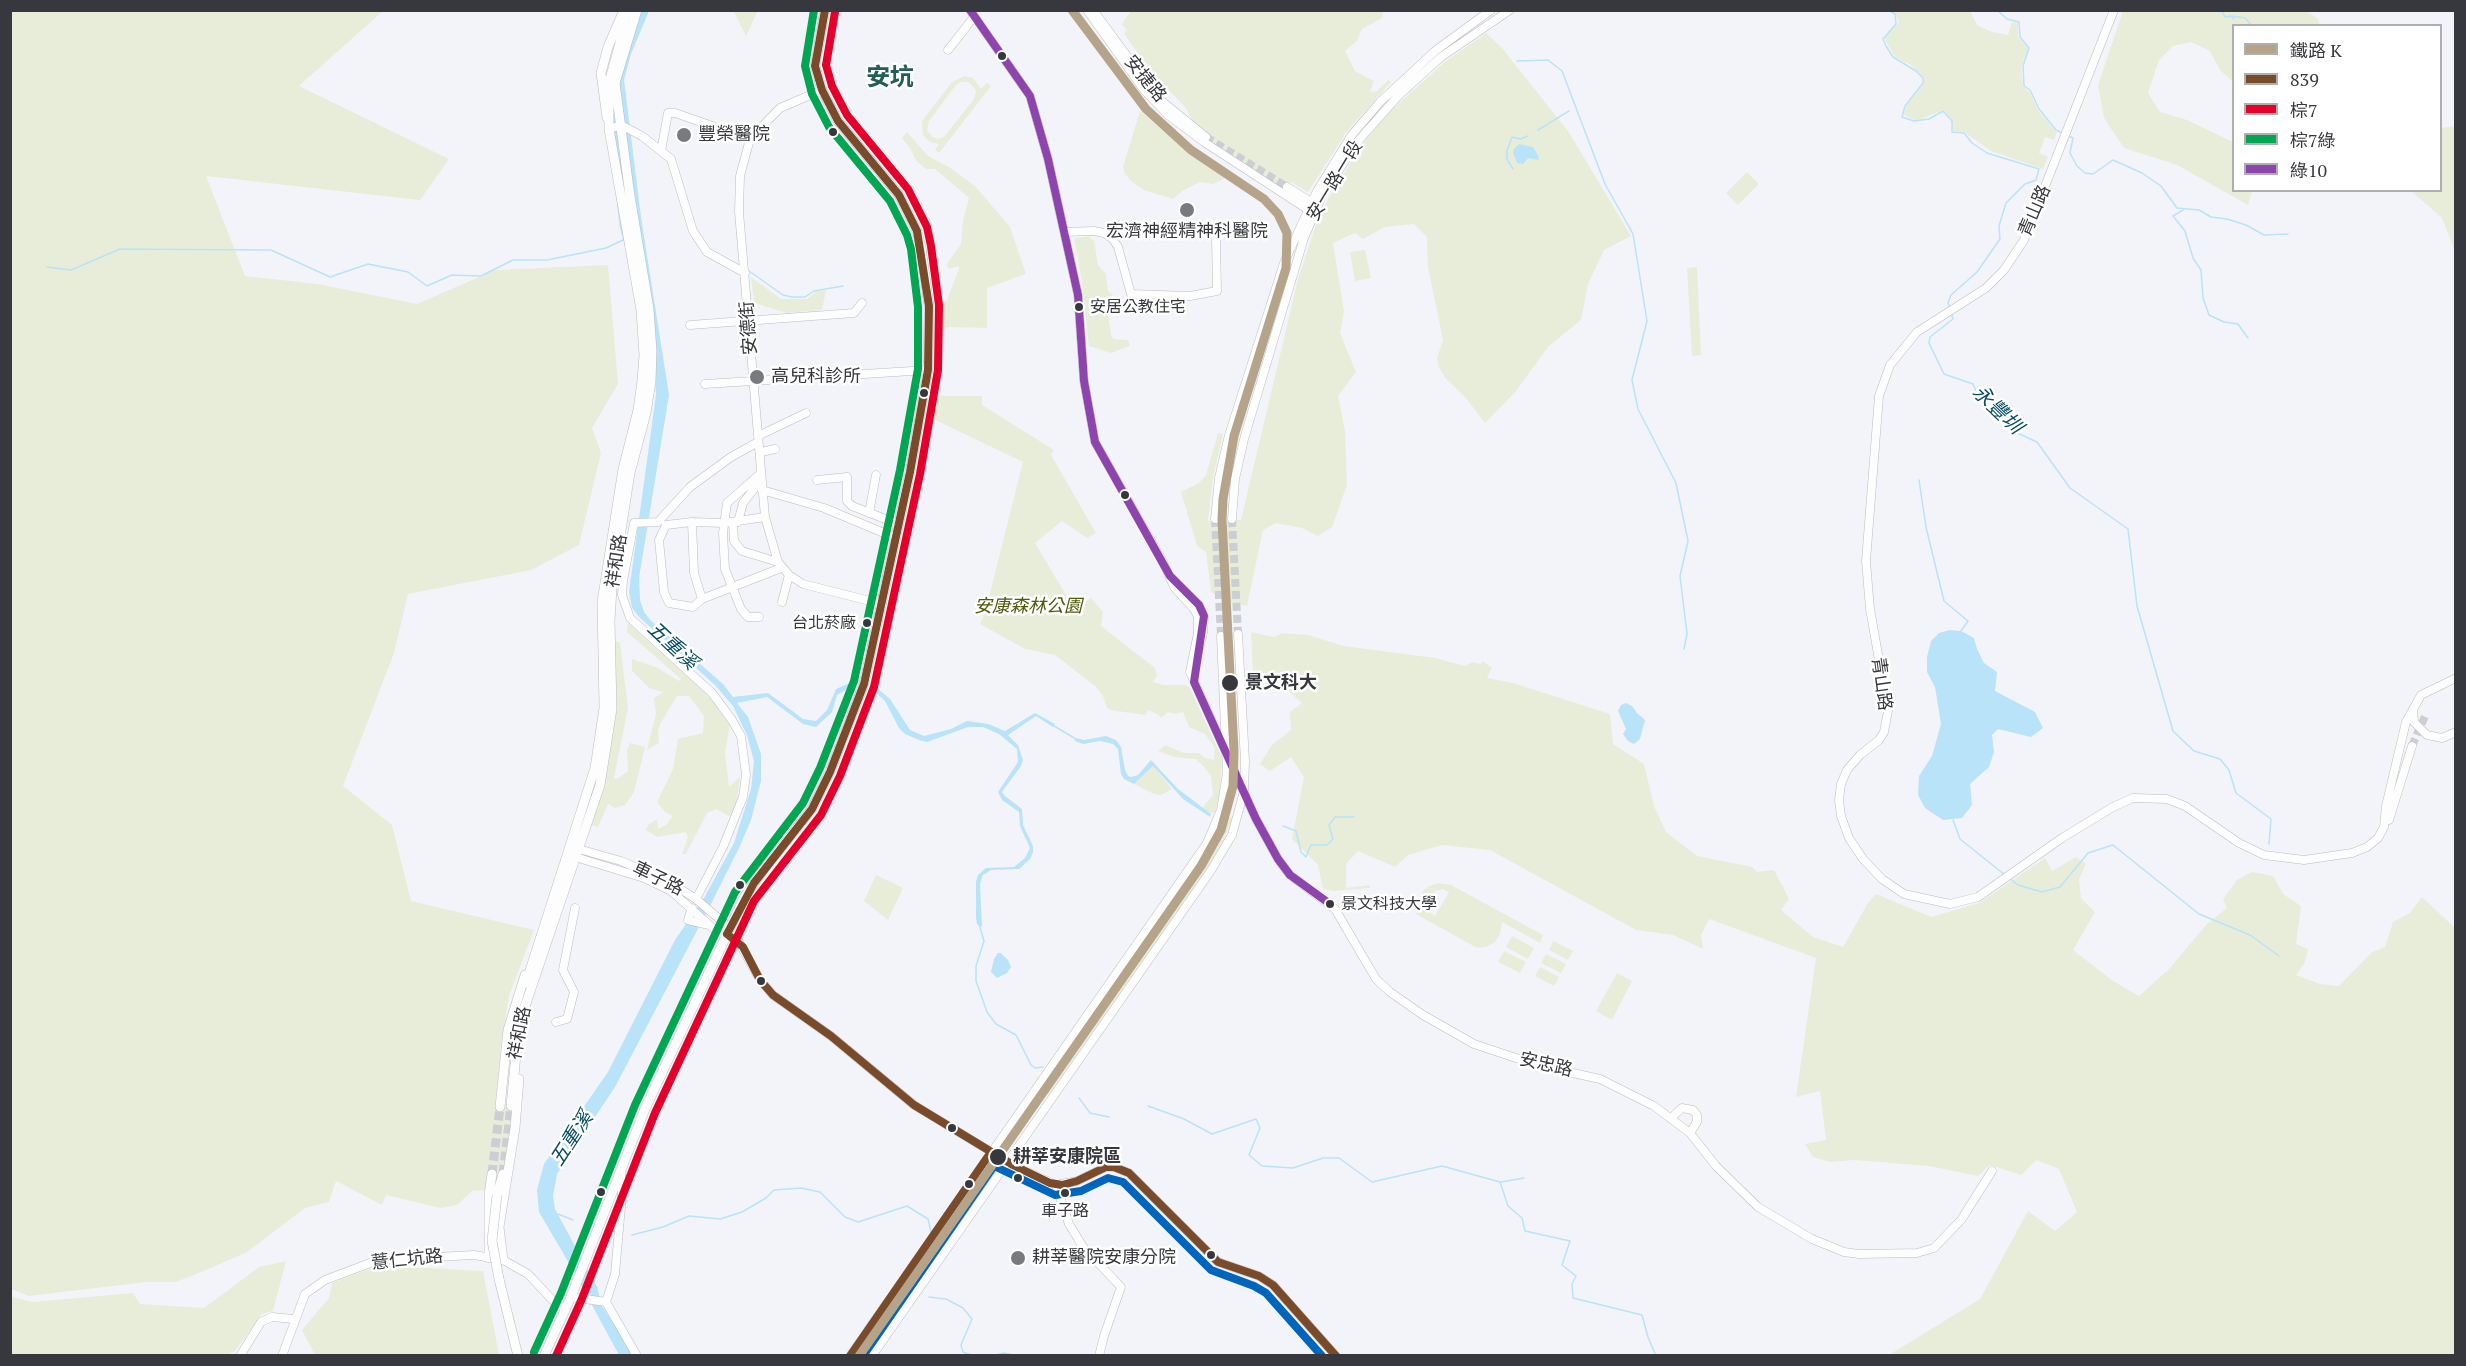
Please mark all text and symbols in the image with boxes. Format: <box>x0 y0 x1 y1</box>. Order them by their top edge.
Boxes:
legend <box>2232 24 2442 192</box>
text: 鐵路 K <box>2290 38 2342 62</box>
unlabelled marker <box>996 50 1008 62</box>
street label: 安捷路 <box>1120 51 1170 107</box>
district label: 安坑 <box>866 64 914 92</box>
text: 839 <box>2290 67 2319 91</box>
text: 棕7 <box>2290 98 2318 122</box>
place label: 豐榮醫院 <box>698 124 770 146</box>
marker: 豐榮醫院 <box>675 126 693 144</box>
unlabelled marker <box>827 126 839 138</box>
text: 棕7綠 <box>2290 128 2336 152</box>
street label: 安一路一段 <box>1303 137 1367 225</box>
text: 綠10 <box>2290 158 2327 182</box>
street label: 青山路 <box>2015 182 2055 240</box>
marker: 宏濟神經精神科醫院 <box>1178 201 1196 219</box>
place label: 宏濟神經精神科醫院 <box>1106 221 1268 243</box>
place label: 安居公教住宅 <box>1090 297 1186 317</box>
street label: 安德街 <box>736 300 762 356</box>
marker: 安居公教住宅 <box>1073 301 1085 313</box>
place label: 高兒科診所 <box>771 366 861 388</box>
marker: 高兒科診所 <box>748 368 766 386</box>
water label: 永豐圳 <box>1967 381 2027 439</box>
unlabelled marker <box>918 387 930 399</box>
unlabelled marker <box>1119 489 1131 501</box>
street label: 祥和路 <box>602 533 632 589</box>
park label: 安康森林公園 <box>974 596 1082 618</box>
place label: 台北菸廠 <box>792 613 856 633</box>
water label: 五重溪 <box>642 617 702 675</box>
marker: 台北菸廠 <box>861 617 873 629</box>
street label: 青山路 <box>1867 656 1895 712</box>
place label: 景文科大 <box>1245 672 1317 694</box>
marker: 景文科大 <box>1220 673 1240 693</box>
street label: 車子路 <box>629 857 687 901</box>
unlabelled marker <box>734 879 746 891</box>
place label: 景文科技大學 <box>1341 894 1437 914</box>
marker: 景文科技大學 <box>1324 898 1336 910</box>
unlabelled marker <box>755 975 767 987</box>
street label: 祥和路 <box>504 1004 536 1062</box>
street label: 安忠路 <box>1517 1048 1575 1082</box>
water label: 五重溪 <box>546 1107 598 1171</box>
unlabelled marker <box>946 1122 958 1134</box>
place label: 耕莘安康院區 <box>1013 1146 1121 1168</box>
marker: 耕莘安康院區 <box>988 1147 1008 1167</box>
unlabelled marker <box>1012 1172 1024 1184</box>
unlabelled marker <box>963 1178 975 1190</box>
unlabelled marker <box>595 1186 607 1198</box>
marker: 車子路 <box>1059 1187 1071 1199</box>
place label: 車子路 <box>1041 1201 1089 1221</box>
street label: 薏仁坑路 <box>370 1245 444 1275</box>
place label: 耕莘醫院安康分院 <box>1032 1247 1176 1269</box>
marker: 耕莘醫院安康分院 <box>1009 1249 1027 1267</box>
unlabelled marker <box>1205 1249 1217 1261</box>

